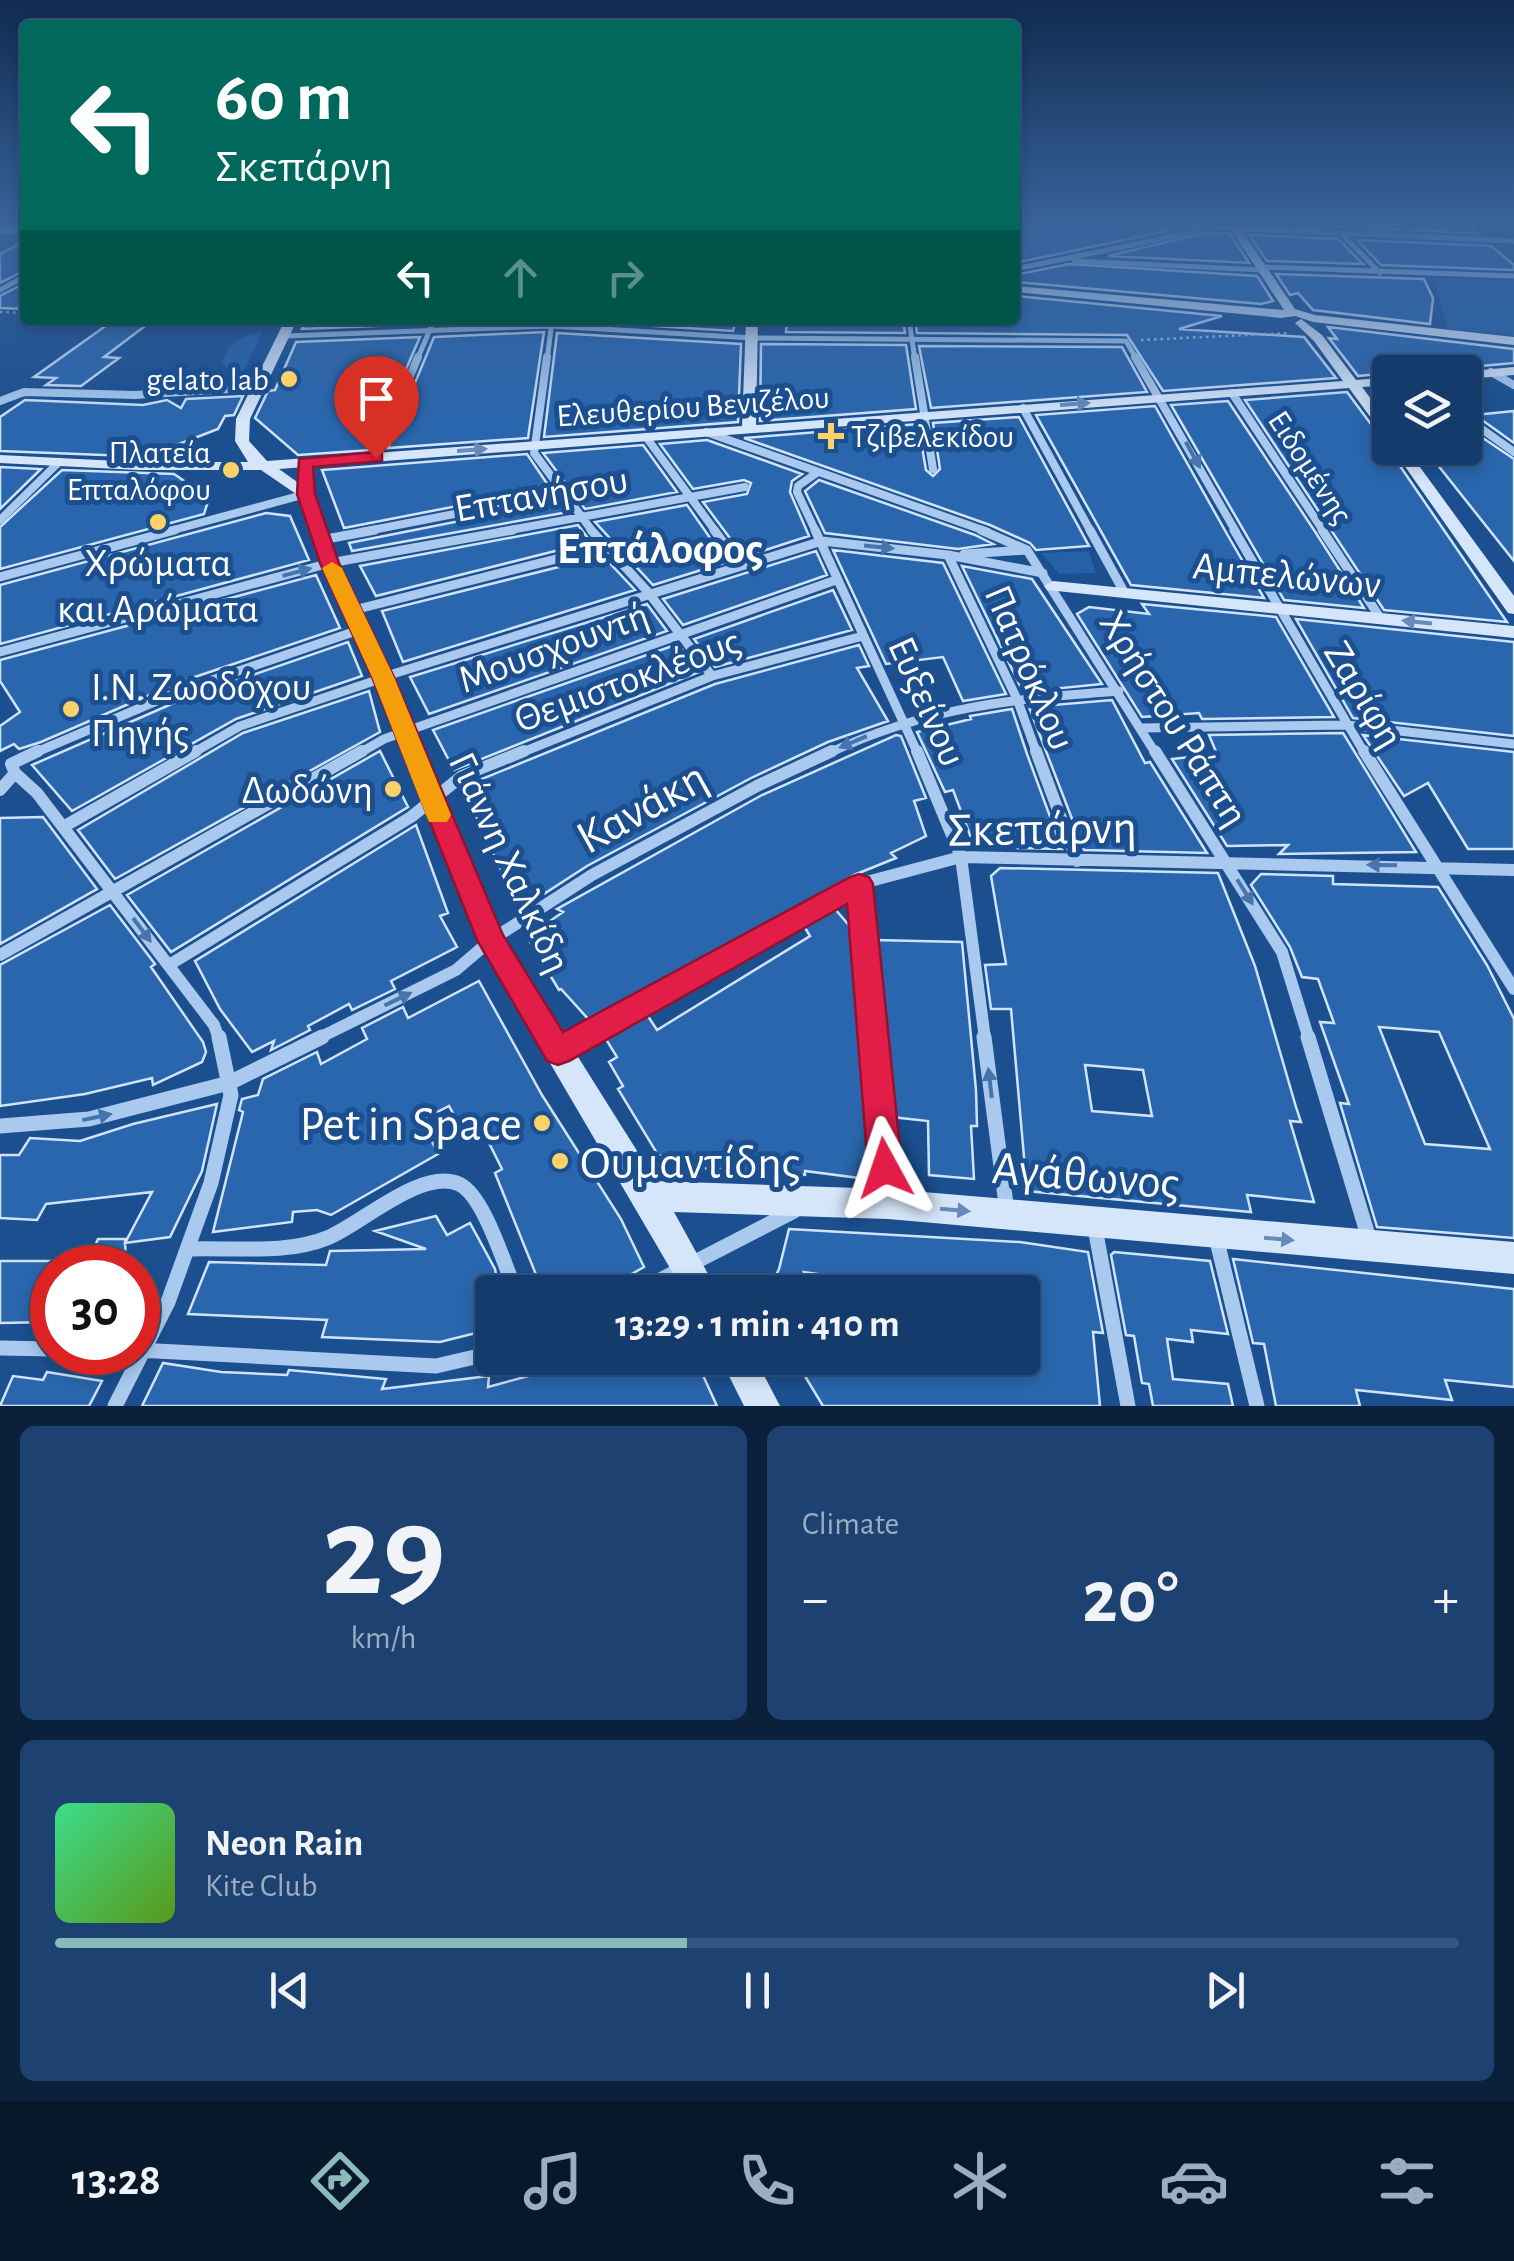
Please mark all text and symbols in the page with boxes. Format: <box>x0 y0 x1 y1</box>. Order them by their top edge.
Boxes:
icon: left <box>50 60 180 190</box>
text: 60 m <box>215 63 352 133</box>
text: Σκεπάρνη <box>215 145 393 190</box>
icon: left <box>388 250 443 305</box>
icon: ahead <box>493 250 548 305</box>
icon: right <box>598 250 653 305</box>
map controls <box>1372 355 1482 465</box>
button: layers <box>1372 355 1482 465</box>
pin <box>334 356 419 459</box>
place label: gelato lab <box>146 364 269 396</box>
marker: gelato lab <box>278 368 300 390</box>
icon: arrive <box>349 371 404 426</box>
street label: Ελευθερίου Βενιζέλου <box>555 381 831 433</box>
one-way arrow <box>1059 396 1091 412</box>
street label: Ειδομένης <box>1262 405 1358 530</box>
place label: Τζιβελεκίδου <box>851 421 1014 453</box>
marker: Τζιβελεκίδου <box>820 425 842 447</box>
place label: Πλατεία Επταλόφου <box>67 437 211 506</box>
one-way arrow <box>1184 441 1201 470</box>
one-way arrow <box>456 442 488 458</box>
marker: Πλατεία Επταλόφου <box>220 459 242 481</box>
street label: Επτανήσου <box>451 460 631 530</box>
marker: Χρώματα και Αρώματα <box>147 511 169 533</box>
district label: Επτάλοφος <box>557 527 763 572</box>
one-way arrow <box>864 539 896 555</box>
place label: Χρώματα και Αρώματα <box>57 544 259 630</box>
street label: Αμπελώνων <box>1191 546 1383 606</box>
one-way arrow <box>282 563 313 579</box>
street label: Πατρόκλου <box>977 580 1082 756</box>
street label: Μουσχουντή <box>453 595 654 701</box>
street label: Χρήστου Ράπτη <box>1091 605 1255 834</box>
one-way arrow <box>1401 614 1432 630</box>
street label: Θεμιστοκλέους <box>509 622 746 740</box>
street label: Ευξείνου <box>880 631 972 772</box>
street label: Ζαρίφη <box>1316 635 1410 755</box>
place label: Ι.Ν. Ζωοδόχου Πηγής <box>91 668 311 754</box>
marker: Ι.Ν. Ζωοδόχου Πηγής <box>60 698 82 720</box>
one-way arrow <box>838 734 868 750</box>
street label: Γιάννη Χαλκίδη <box>441 747 578 979</box>
street label: Κανάκη <box>569 754 716 864</box>
place label: Δωδώνη <box>242 771 373 811</box>
marker: Δωδώνη <box>382 778 404 800</box>
street label: Σκεπάρνη <box>947 804 1137 856</box>
one-way arrow <box>1365 857 1397 873</box>
one-way arrow <box>1236 878 1254 906</box>
one-way arrow <box>131 917 152 943</box>
one-way arrow <box>383 991 412 1008</box>
one-way arrow <box>982 1067 998 1098</box>
place label: Pet in Space <box>300 1102 522 1150</box>
one-way arrow <box>82 1108 113 1124</box>
marker: Pet in Space <box>531 1112 553 1134</box>
position arrow <box>833 1116 937 1220</box>
place label: Ουμαντίδης <box>580 1140 800 1188</box>
street label: Αγάθωνος <box>990 1145 1181 1209</box>
marker: Ουμαντίδης <box>549 1150 571 1172</box>
one-way arrow <box>940 1202 972 1218</box>
one-way arrow <box>1264 1231 1296 1247</box>
speed limit sign: 30 <box>30 1245 160 1375</box>
text: 13:29 · 1 min · 410 m <box>615 1306 900 1344</box>
text: 29 <box>321 1489 446 1619</box>
text: Climate <box>802 1508 899 1540</box>
text: 20° <box>1082 1561 1179 1636</box>
text: − <box>802 1572 828 1627</box>
text: + <box>1433 1572 1459 1627</box>
text: km/h <box>350 1622 417 1654</box>
text: Neon Rain <box>205 1825 363 1863</box>
text: Kite Club <box>205 1870 317 1902</box>
icon: previous <box>262 1963 317 2018</box>
icon: pause <box>730 1963 785 2018</box>
icon: next <box>1198 1963 1253 2018</box>
icon: directions <box>305 2146 375 2216</box>
icon: music <box>518 2146 588 2216</box>
icon: phone <box>732 2146 802 2216</box>
icon: climate <box>945 2146 1015 2216</box>
icon: car <box>1159 2146 1229 2216</box>
icon: filters <box>1372 2146 1442 2216</box>
text: 13:28 <box>72 2158 161 2203</box>

